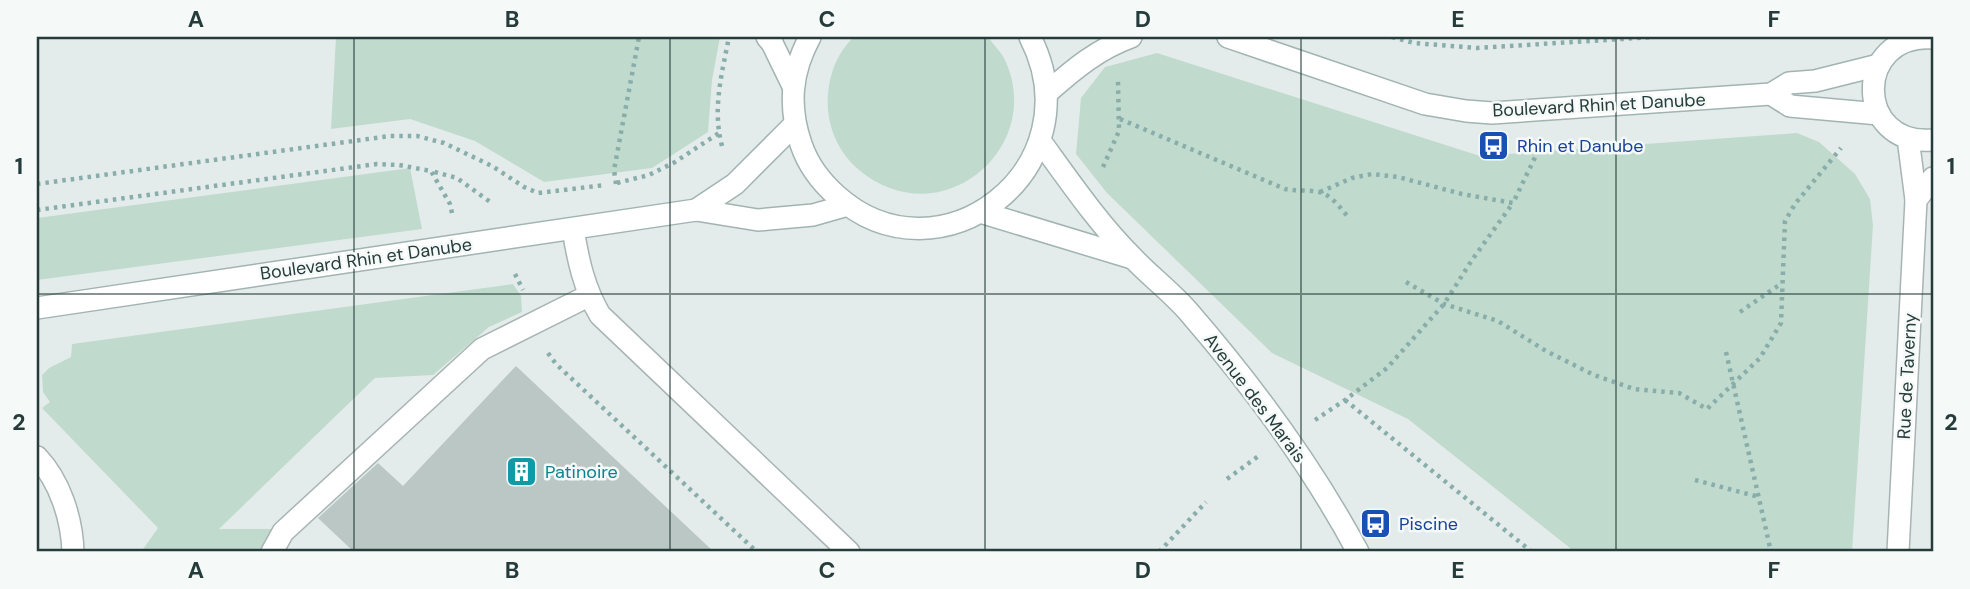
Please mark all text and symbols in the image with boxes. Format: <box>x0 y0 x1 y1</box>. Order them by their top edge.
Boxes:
text: A <box>188 4 204 34</box>
text: B <box>505 4 519 34</box>
text: C <box>819 4 835 34</box>
text: D <box>1135 4 1151 34</box>
text: E <box>1451 4 1465 34</box>
text: F <box>1768 4 1781 34</box>
street label: Boulevard Rhin et Danube <box>1492 87 1706 123</box>
bus stop icon: Rhin et Danube <box>1477 129 1511 163</box>
place label: Rhin et Danube <box>1517 134 1644 158</box>
text: 1 <box>15 151 23 181</box>
text: 1 <box>1947 151 1955 181</box>
street label: Boulevard Rhin et Danube <box>259 232 473 286</box>
street label: Rue de Taverny <box>1892 312 1922 440</box>
street label: Avenue des Marais <box>1198 328 1312 468</box>
text: 2 <box>12 407 26 437</box>
text: 2 <box>1944 407 1958 437</box>
building icon: Patinoire <box>505 455 539 489</box>
place label: Patinoire <box>545 460 618 484</box>
bus stop icon: Piscine <box>1359 507 1393 541</box>
place label: Piscine <box>1399 512 1458 536</box>
text: A <box>188 555 204 585</box>
text: B <box>505 555 519 585</box>
text: C <box>819 555 835 585</box>
text: D <box>1135 555 1151 585</box>
text: E <box>1451 555 1465 585</box>
text: F <box>1768 555 1781 585</box>

